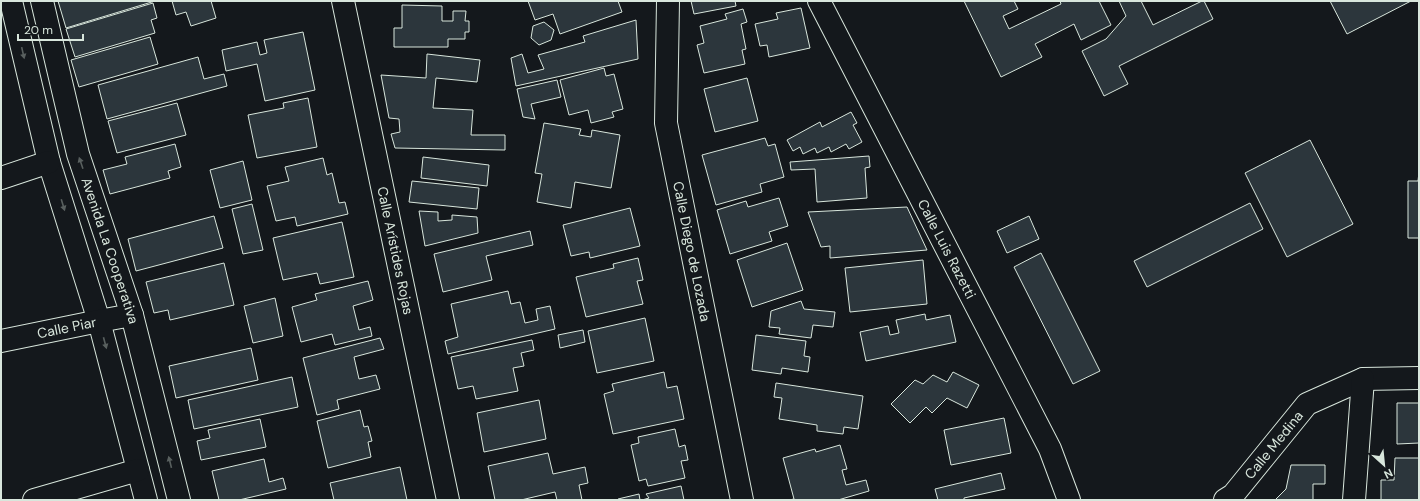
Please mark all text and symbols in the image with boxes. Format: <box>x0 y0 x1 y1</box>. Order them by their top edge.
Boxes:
scale bar <box>18 16 83 42</box>
text: 20 m <box>24 22 53 38</box>
one-way arrow <box>21 46 27 59</box>
one-way arrow <box>78 157 84 169</box>
street label: Avenida La Cooperativa <box>77 175 143 326</box>
street label: Calle Diego de Lozada <box>669 180 715 323</box>
street label: Calle Arístides Rojas <box>373 185 418 316</box>
street label: Calle Luis Razetti <box>914 196 980 302</box>
one-way arrow <box>60 200 66 212</box>
street label: Calle Piar <box>35 313 98 342</box>
one-way arrow <box>102 337 108 349</box>
street label: Calle Medina <box>1241 407 1307 483</box>
north arrow <box>1364 445 1404 485</box>
one-way arrow <box>167 456 173 468</box>
text: N <box>1382 466 1395 482</box>

